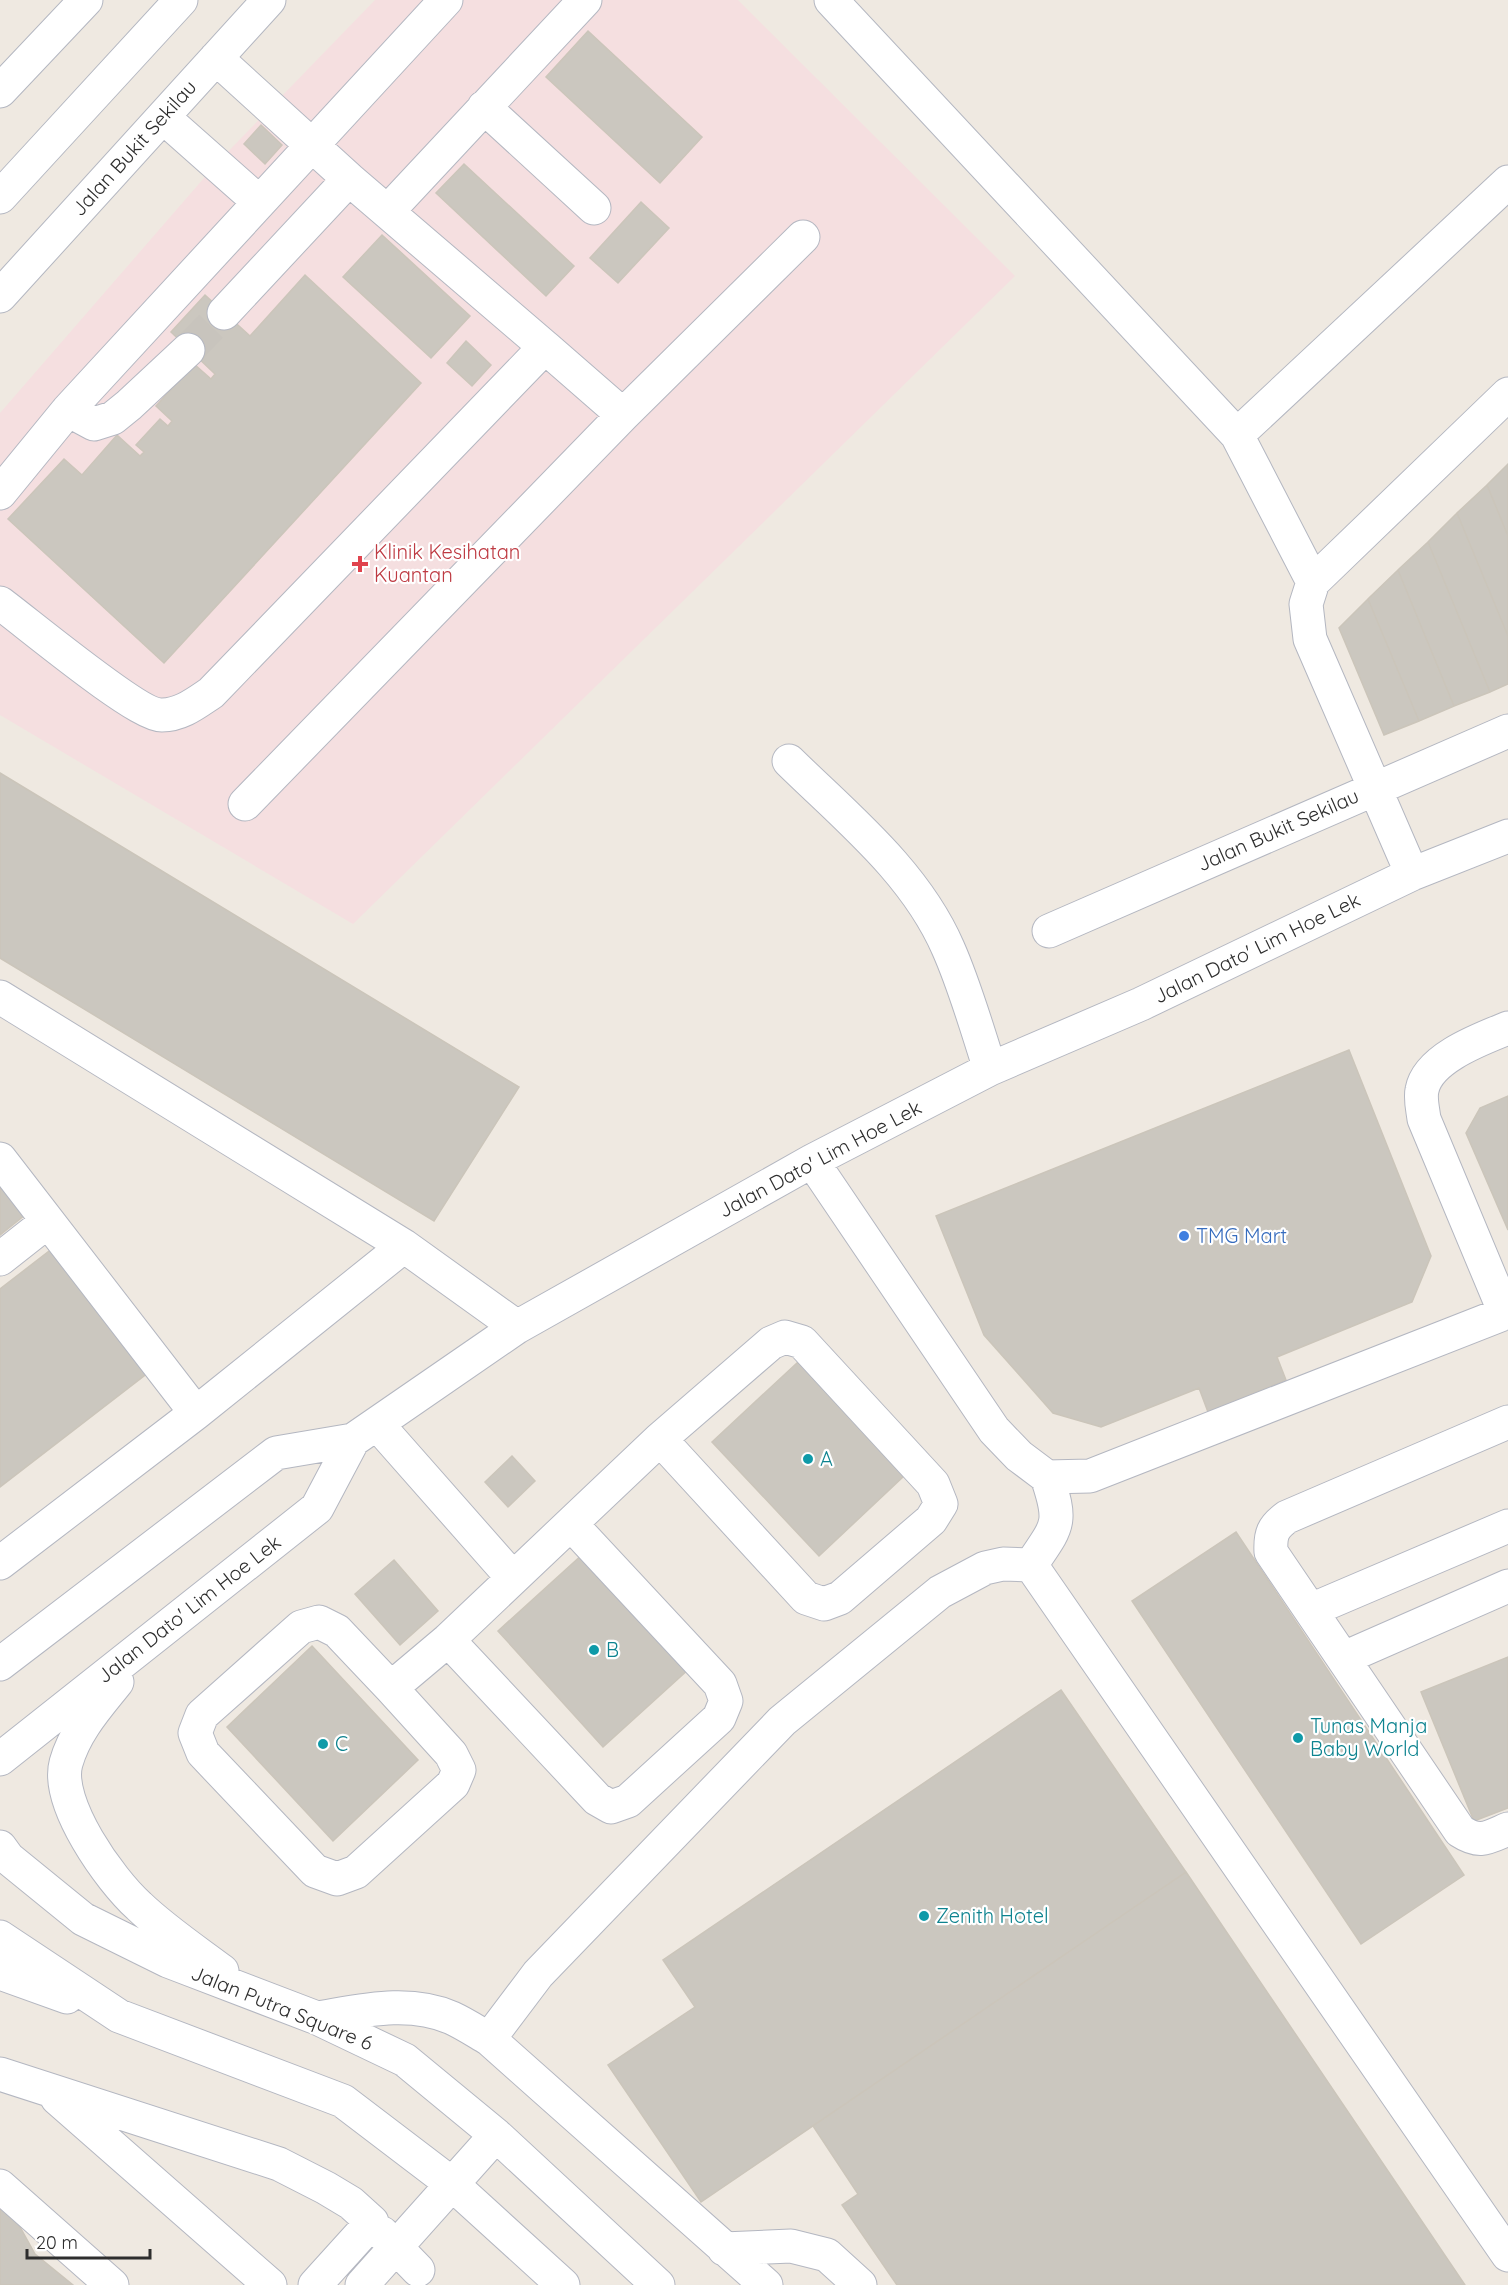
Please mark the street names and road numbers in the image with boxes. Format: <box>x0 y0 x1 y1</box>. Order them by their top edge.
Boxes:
street label: Jalan Bukit Sekilau <box>66 75 201 221</box>
street label: Jalan Bukit Sekilau <box>1193 783 1363 876</box>
street label: Jalan Dato' Lim Hoe Lek <box>1150 887 1364 1008</box>
street label: Jalan Dato' Lim Hoe Lek <box>714 1094 926 1223</box>
street label: Jalan Dato' Lim Hoe Lek <box>92 1529 286 1688</box>
street label: Jalan Putra Square 6 <box>188 1960 377 2056</box>

